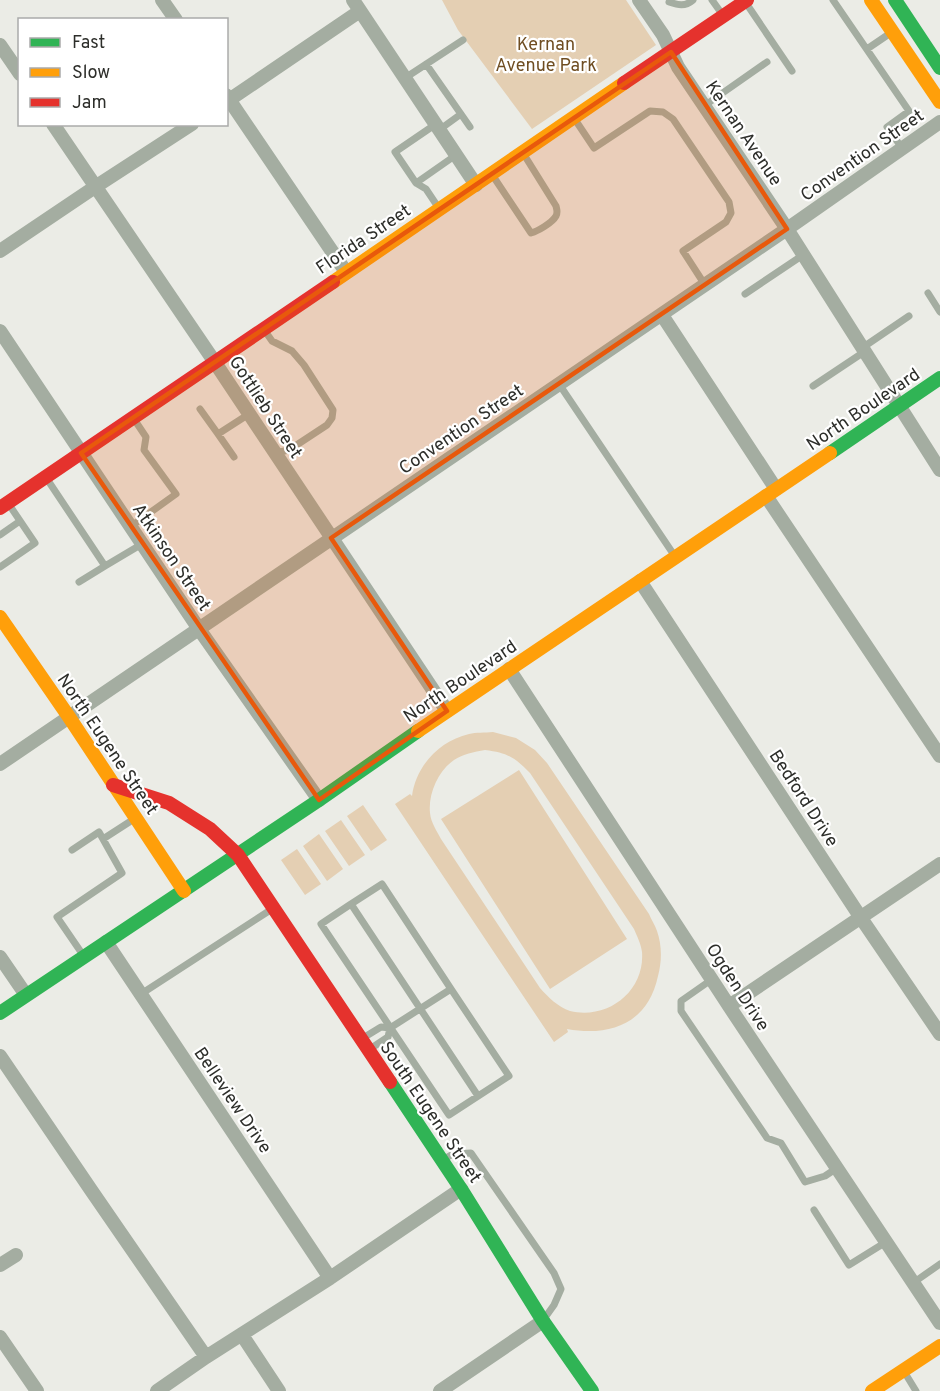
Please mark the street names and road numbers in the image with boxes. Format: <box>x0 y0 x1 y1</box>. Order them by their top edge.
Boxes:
street label: Kernan Avenue <box>699 77 786 191</box>
street label: Convention Street <box>797 105 929 207</box>
street label: Florida Street <box>312 200 416 280</box>
street label: Gottlieb Street <box>223 352 307 464</box>
street label: North Boulevard <box>803 364 925 457</box>
street label: Convention Street <box>395 380 529 480</box>
street label: Atkinson Street <box>126 500 215 616</box>
street label: North Boulevard <box>400 636 522 729</box>
street label: North Eugene Street <box>51 670 163 820</box>
street label: Bedford Drive <box>763 746 843 852</box>
street label: Ogden Drive <box>700 940 774 1036</box>
street label: South Eugene Street <box>374 1038 486 1188</box>
street label: Belleview Drive <box>188 1043 276 1158</box>

